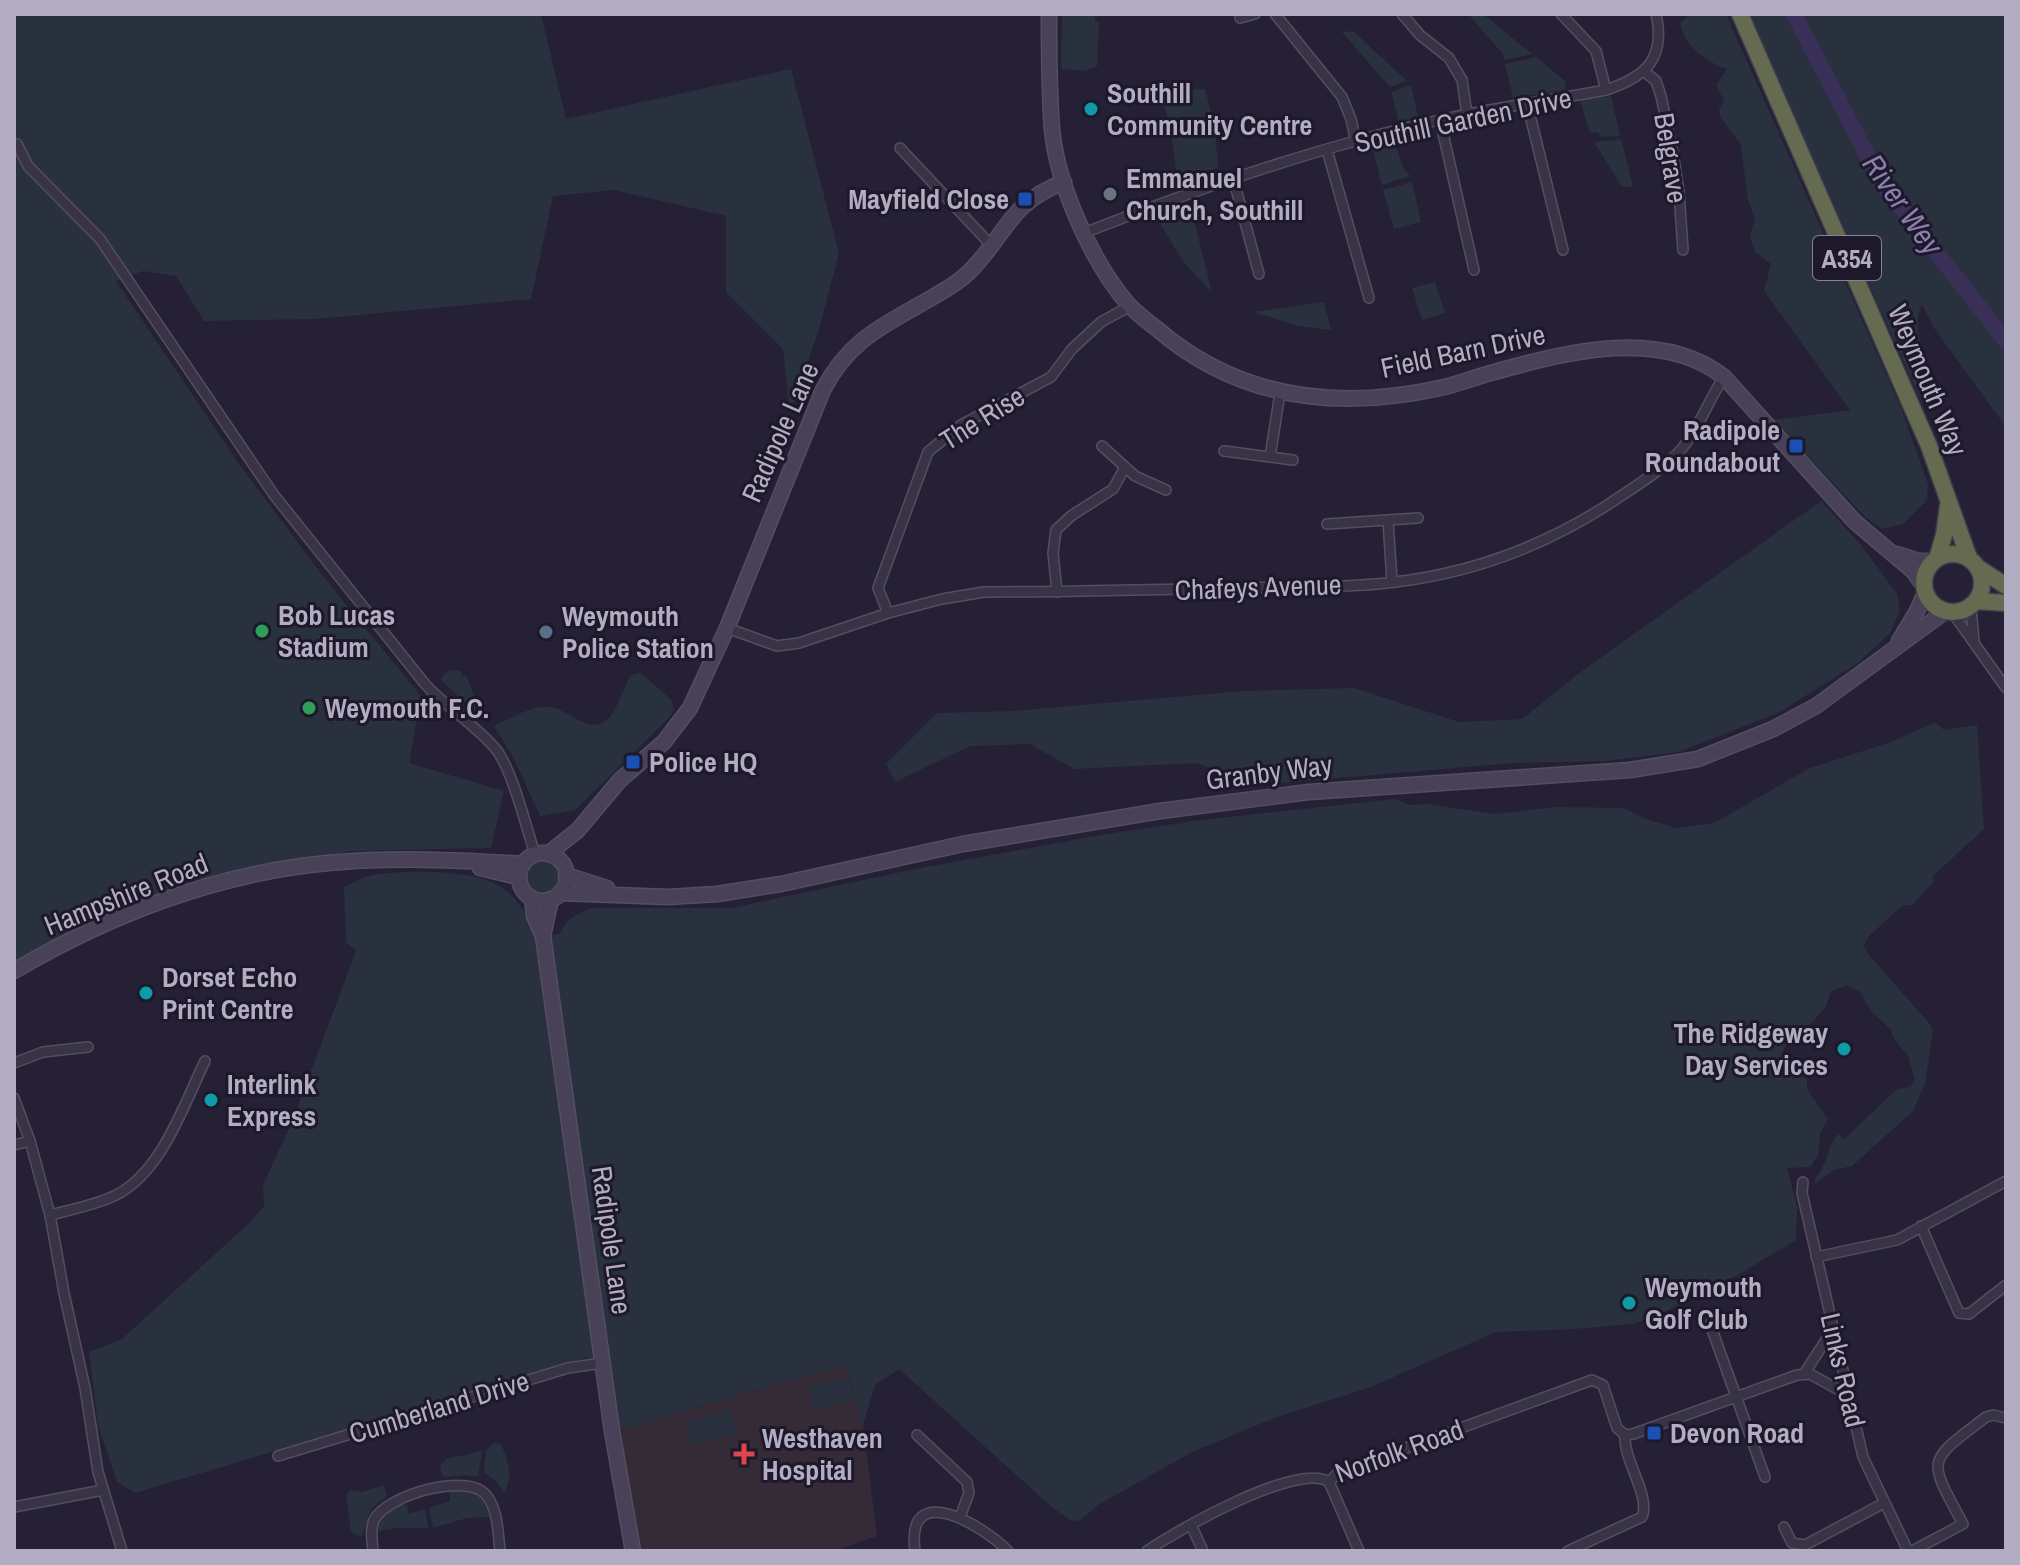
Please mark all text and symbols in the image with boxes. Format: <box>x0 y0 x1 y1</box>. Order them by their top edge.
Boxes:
place label: Southill Community Centre <box>1107 74 1312 144</box>
street label: Southill Garden Drive <box>1351 78 1575 162</box>
marker: Southill Community Centre <box>1082 100 1100 118</box>
street label: Belgrave <box>1645 110 1697 206</box>
water label: River Wey <box>1854 146 1953 264</box>
place label: Emmanuel Church, Southill <box>1126 159 1303 229</box>
place label: Mayfield Close <box>848 180 1009 218</box>
marker: Emmanuel Church, Southill <box>1101 185 1119 203</box>
marker: Mayfield Close <box>1016 190 1034 208</box>
road number: A354 <box>1813 236 1881 280</box>
street label: Weymouth Way <box>1879 299 1977 462</box>
street label: Field Barn Drive <box>1377 315 1549 387</box>
street label: Radipole Lane <box>732 356 828 508</box>
street label: The Rise <box>932 377 1032 459</box>
place label: Radipole Roundabout <box>1645 411 1780 481</box>
marker: Radipole Roundabout <box>1787 437 1805 455</box>
street label: Chafeys Avenue <box>1174 565 1342 609</box>
place label: Bob Lucas Stadium <box>278 596 395 666</box>
place label: Weymouth Police Station <box>562 597 714 667</box>
marker: Bob Lucas Stadium <box>253 622 271 640</box>
marker: Weymouth Police Station <box>537 623 555 641</box>
place label: Weymouth F.C. <box>325 689 489 727</box>
marker: Weymouth F.C. <box>300 699 318 717</box>
place label: Police HQ <box>649 743 757 781</box>
street label: Granby Way <box>1204 745 1335 799</box>
marker: Police HQ <box>624 753 642 771</box>
street label: Hampshire Road <box>38 844 214 944</box>
place label: Dorset Echo Print Centre <box>162 958 297 1028</box>
marker: Dorset Echo Print Centre <box>137 984 155 1002</box>
place label: The Ridgeway Day Services <box>1674 1014 1828 1084</box>
marker: The Ridgeway Day Services <box>1835 1040 1853 1058</box>
place label: Interlink Express <box>227 1065 317 1135</box>
marker: Interlink Express <box>202 1091 220 1109</box>
street label: Radipole Lane <box>583 1163 641 1317</box>
place label: Weymouth Golf Club <box>1645 1268 1762 1338</box>
marker: Weymouth Golf Club <box>1620 1294 1638 1312</box>
street label: Links Road <box>1811 1309 1875 1431</box>
street label: Cumberland Drive <box>344 1362 534 1452</box>
street label: Norfolk Road <box>1330 1410 1468 1492</box>
place label: Devon Road <box>1670 1414 1804 1452</box>
place label: Westhaven Hospital <box>762 1419 883 1489</box>
marker: Devon Road <box>1645 1424 1663 1442</box>
marker: Westhaven Hospital <box>733 1443 755 1465</box>

